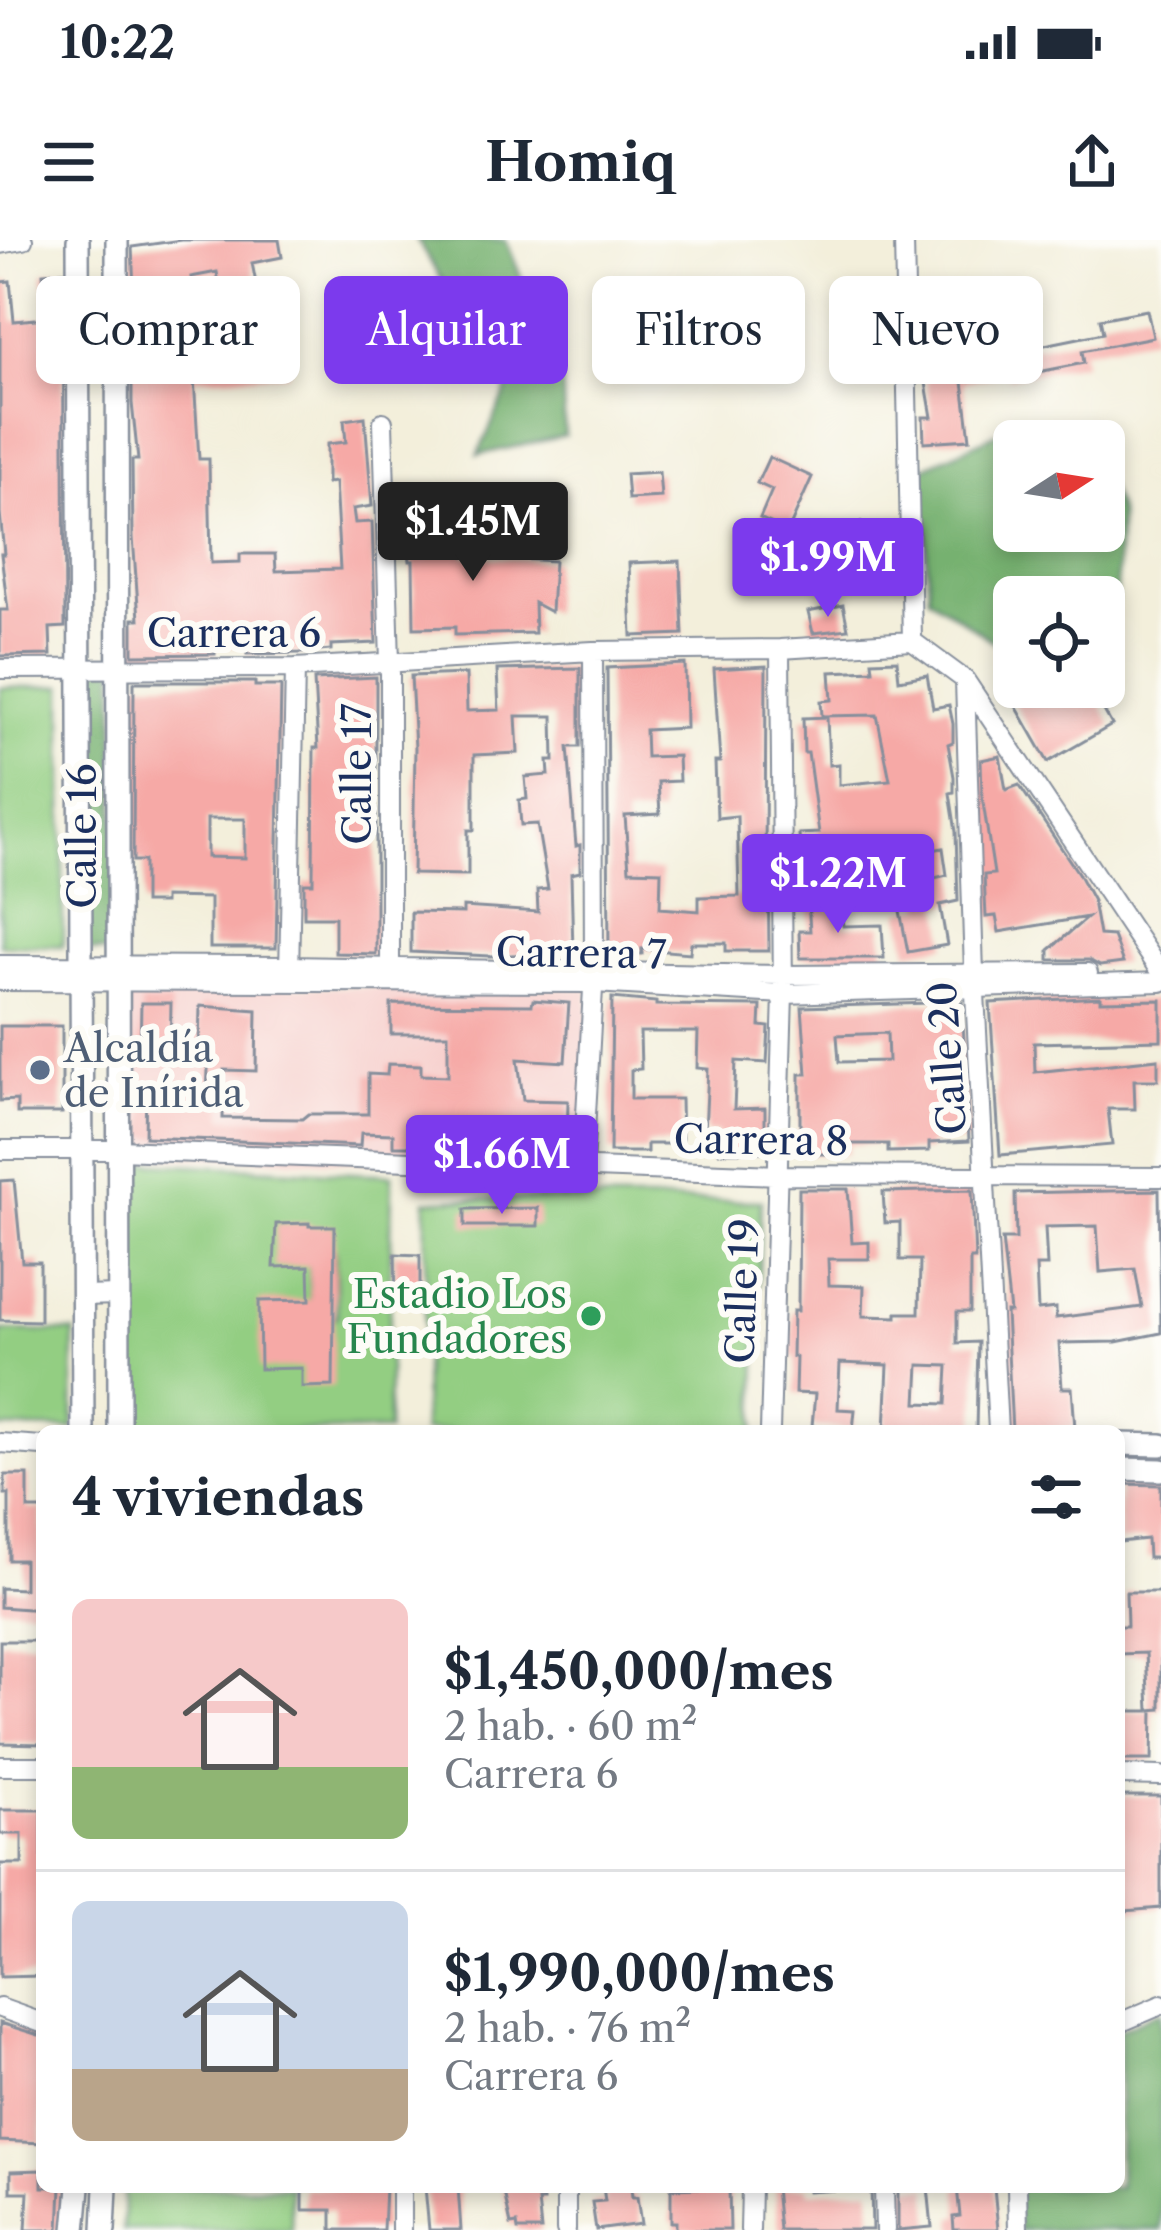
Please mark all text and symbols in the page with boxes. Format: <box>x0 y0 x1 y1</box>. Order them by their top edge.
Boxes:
text: 10:22 <box>60 14 175 70</box>
icon: menu <box>36 129 102 195</box>
text: Homiq <box>485 129 676 195</box>
icon: share <box>1059 129 1125 195</box>
chip: Comprar <box>36 276 300 384</box>
chip: Alquilar <box>324 276 568 384</box>
chip: Filtros <box>592 276 805 384</box>
chip: Nuevo <box>829 276 1043 384</box>
north arrow <box>993 420 1125 552</box>
map controls <box>993 420 1125 708</box>
pin: $1.45M <box>375 482 571 584</box>
text: $1.45M <box>405 497 541 545</box>
pin: $1.99M <box>730 518 926 620</box>
text: $1.99M <box>759 533 897 581</box>
button: locate <box>993 576 1125 708</box>
street label: Carrera 6 <box>147 609 321 657</box>
street label: Calle 17 <box>333 703 381 845</box>
street label: Calle 16 <box>58 763 106 909</box>
pin: $1.22M <box>740 834 936 936</box>
text: $1.22M <box>769 849 907 897</box>
street label: Carrera 7 <box>495 928 667 978</box>
street label: Calle 20 <box>918 980 976 1136</box>
place label: Alcaldía de Inírida <box>63 1024 244 1117</box>
marker: Alcaldía de Inírida <box>27 1057 53 1083</box>
street label: Carrera 8 <box>673 1114 849 1166</box>
pin: $1.66M <box>404 1115 600 1217</box>
text: $1.66M <box>433 1130 571 1178</box>
street label: Calle 19 <box>715 1218 769 1364</box>
place label: Estadio Los Fundadores <box>347 1270 567 1363</box>
marker: Estadio Los Fundadores <box>578 1303 604 1329</box>
icon: filters <box>1023 1464 1089 1530</box>
text: 4 viviendas <box>72 1466 364 1528</box>
text: $1,450,000/mes <box>444 1640 834 1702</box>
icon: home <box>168 1647 312 1791</box>
text: 2 hab. · 60 m² <box>444 1702 698 1750</box>
text: Carrera 6 <box>444 1750 618 1798</box>
text: $1,990,000/mes <box>444 1942 835 2004</box>
icon: home <box>168 1949 312 2093</box>
text: 2 hab. · 76 m² <box>444 2004 691 2052</box>
text: Carrera 6 <box>444 2052 618 2100</box>

